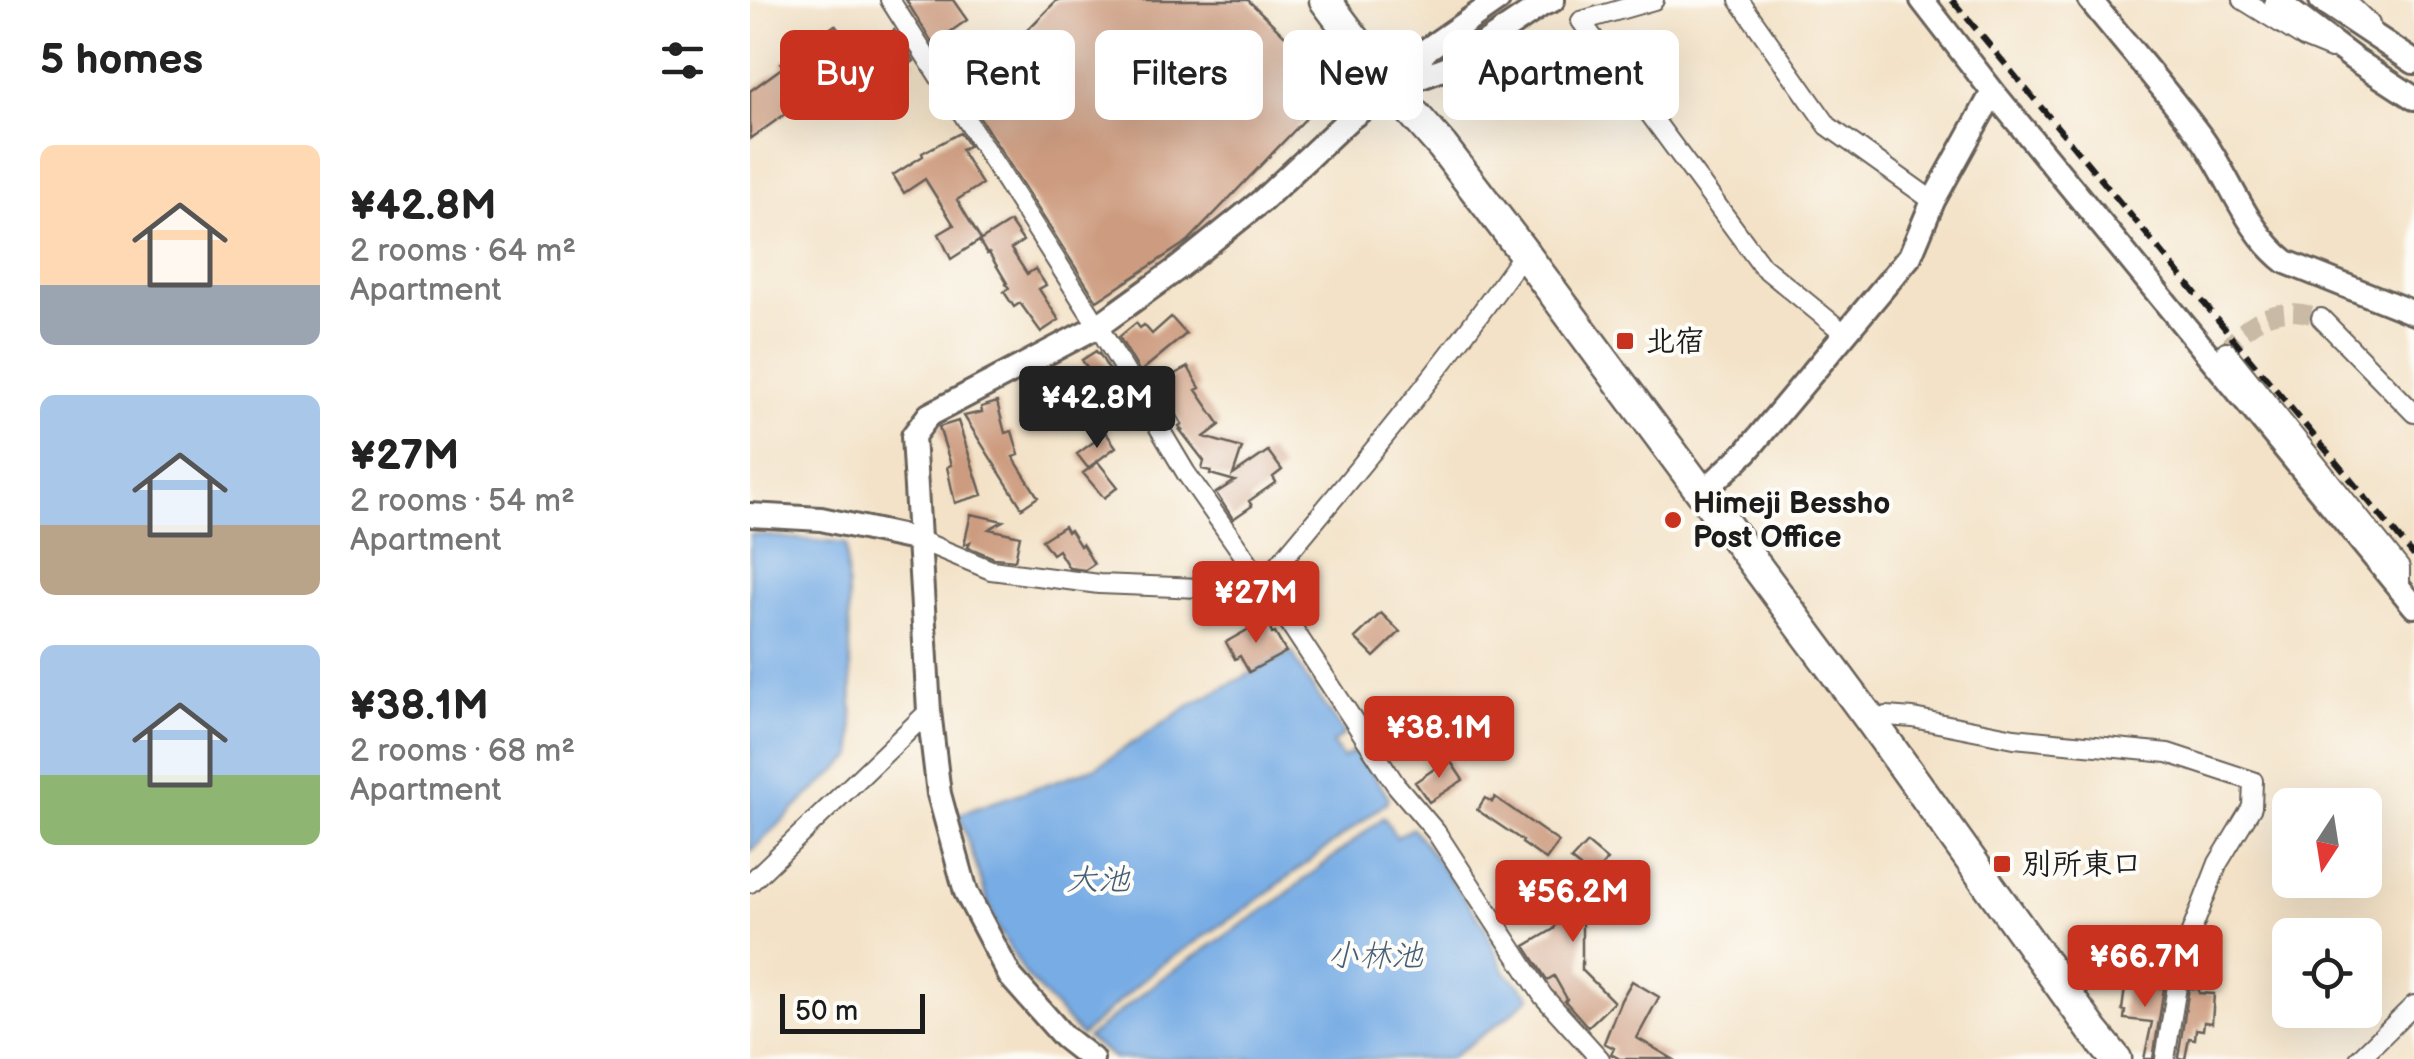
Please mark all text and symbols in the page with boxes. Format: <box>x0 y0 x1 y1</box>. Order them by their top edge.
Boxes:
chip: Buy <box>780 30 909 120</box>
chip: Rent <box>929 30 1075 120</box>
chip: Filters <box>1095 30 1263 120</box>
chip: New <box>1283 30 1423 120</box>
chip: Apartment <box>1443 30 1679 120</box>
icon: filters <box>655 33 710 88</box>
text: 5 homes <box>40 35 203 86</box>
text: ¥42.8M <box>350 181 496 232</box>
icon: home <box>120 185 240 305</box>
text: 2 rooms · 64 m² <box>350 232 576 271</box>
text: Apartment <box>350 271 501 310</box>
place label: 北宿 <box>1645 324 1705 360</box>
marker: 北宿 <box>1614 330 1636 352</box>
pin: ¥42.8M <box>1016 366 1178 451</box>
text: ¥42.8M <box>1041 379 1153 418</box>
text: ¥27M <box>350 431 459 482</box>
icon: home <box>120 435 240 555</box>
text: 2 rooms · 54 m² <box>350 482 575 521</box>
place label: Himeji Bessho Post Office <box>1693 486 1890 556</box>
marker: Himeji Bessho Post Office <box>1662 509 1684 531</box>
text: Apartment <box>350 521 501 560</box>
pin: ¥27M <box>1197 561 1315 646</box>
text: ¥27M <box>1214 574 1298 613</box>
text: ¥38.1M <box>350 681 489 732</box>
icon: home <box>120 685 240 805</box>
pin: ¥38.1M <box>1358 696 1520 781</box>
text: ¥38.1M <box>1386 709 1492 748</box>
text: 2 rooms · 68 m² <box>350 732 575 771</box>
text: Apartment <box>350 771 501 810</box>
north arrow <box>2272 788 2382 898</box>
map controls <box>2272 788 2382 1028</box>
place label: 別所東口 <box>2022 847 2142 883</box>
marker: 別所東口 <box>1991 853 2013 875</box>
pin: ¥56.2M <box>1492 860 1654 945</box>
water label: 大池 <box>1066 861 1131 900</box>
text: ¥56.2M <box>1517 873 1629 912</box>
button: locate <box>2272 918 2382 1028</box>
pin: ¥66.7M <box>2064 925 2226 1010</box>
water label: 小林池 <box>1327 937 1424 976</box>
text: ¥66.7M <box>2090 938 2200 977</box>
scale bar <box>780 989 925 1034</box>
text: 50 m <box>795 995 858 1028</box>

